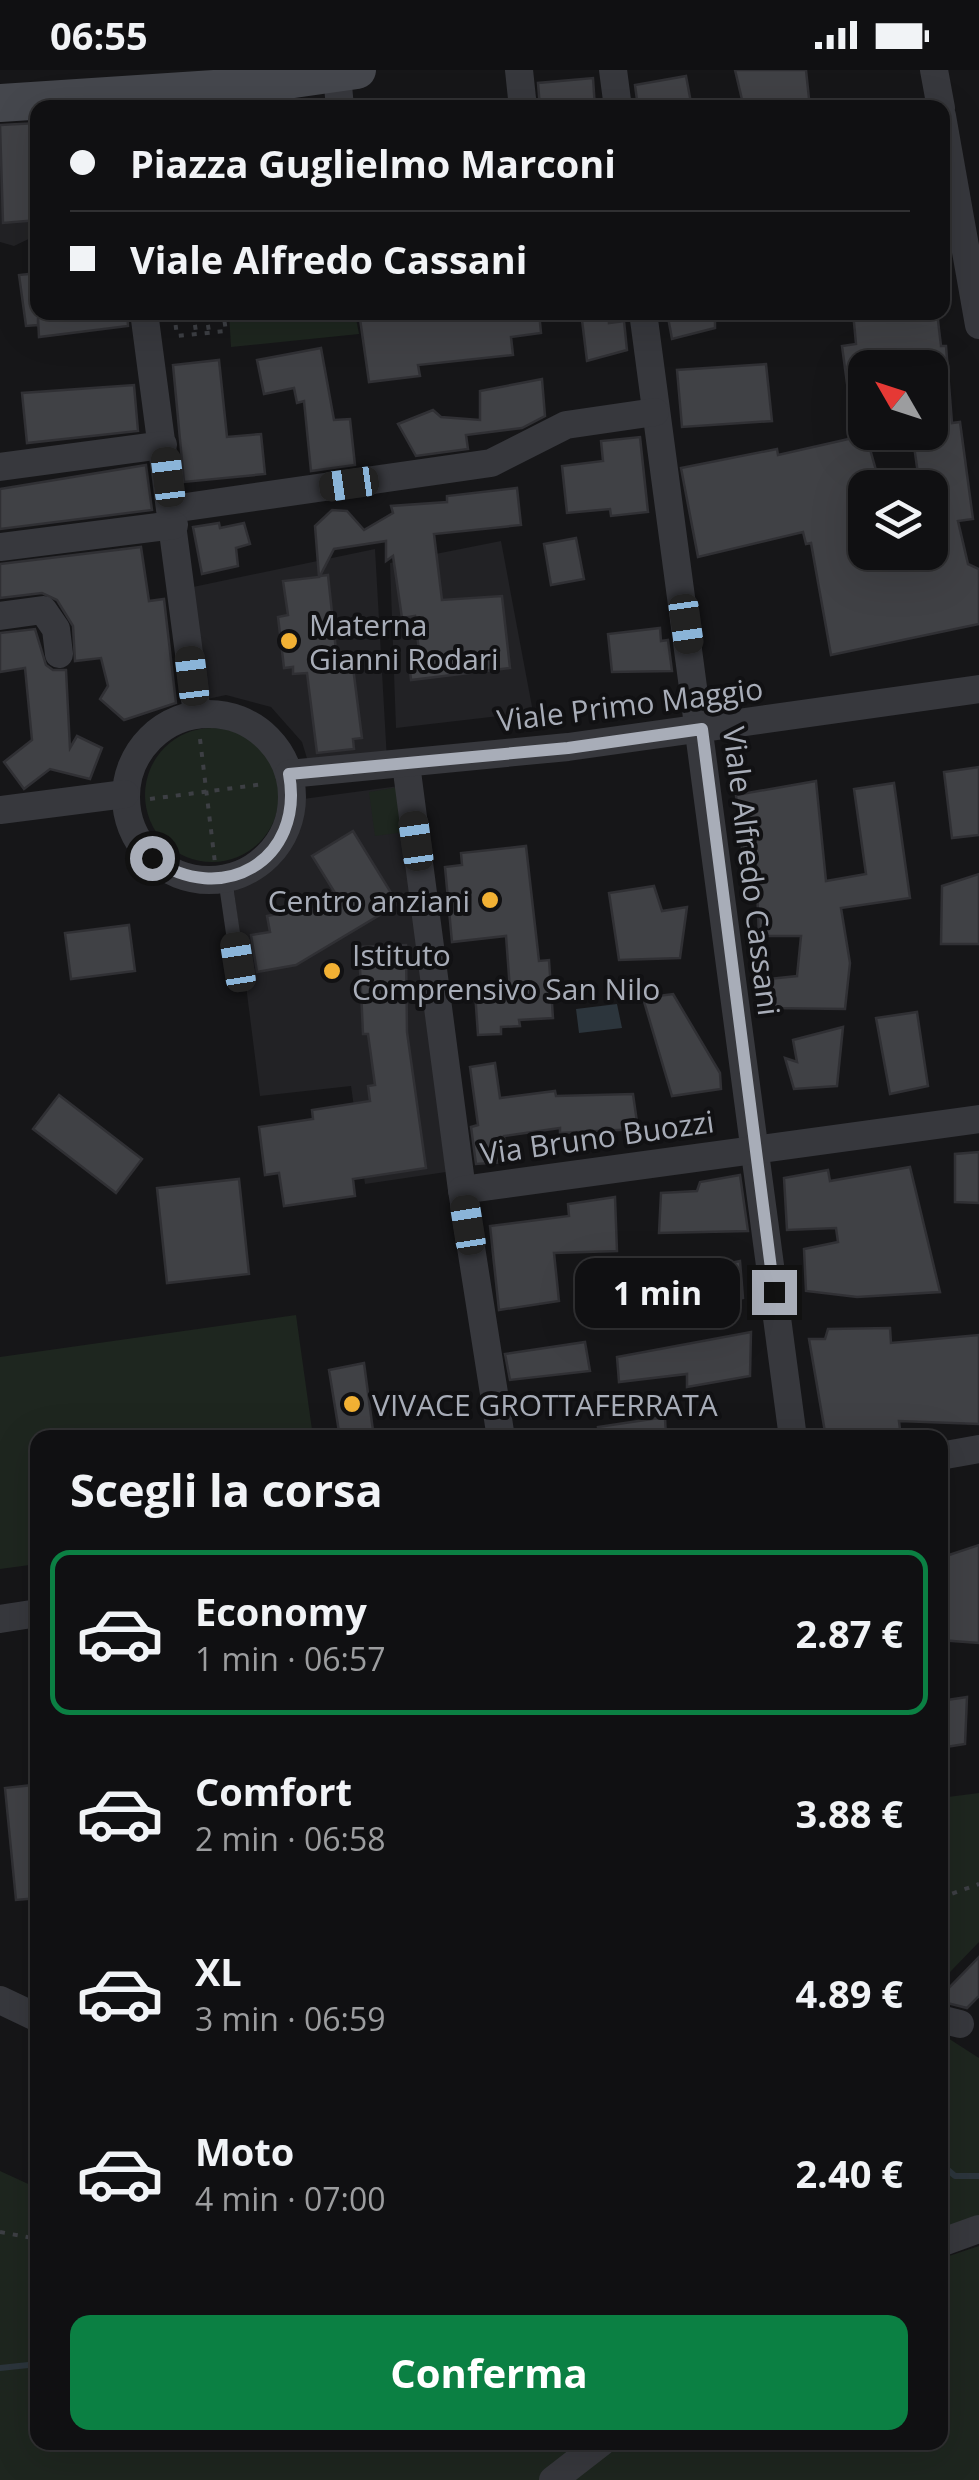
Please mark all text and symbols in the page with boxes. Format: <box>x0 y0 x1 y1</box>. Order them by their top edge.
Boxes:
text: 06:55 <box>50 9 148 61</box>
text: Piazza Guglielmo Marconi <box>130 137 616 189</box>
text: Viale Alfredo Cassani <box>130 233 527 285</box>
north arrow <box>848 350 948 450</box>
map controls <box>848 350 948 570</box>
car <box>149 445 187 509</box>
car <box>317 465 381 503</box>
button: layers <box>848 470 948 570</box>
car <box>667 592 705 656</box>
place label: Materna Gianni Rodari <box>309 604 499 679</box>
marker: Materna Gianni Rodari <box>278 630 300 652</box>
car <box>173 644 211 708</box>
street label: Viale Primo Maggio <box>495 667 765 741</box>
street label: Viale Alfredo Cassani <box>714 724 790 1018</box>
car <box>397 809 435 873</box>
route start <box>130 836 175 881</box>
place label: Centro anziani <box>268 880 470 921</box>
marker: Centro anziani <box>479 889 501 911</box>
car <box>218 930 258 994</box>
place label: Istituto Comprensivo San Nilo <box>352 934 660 1009</box>
marker: Istituto Comprensivo San Nilo <box>321 960 343 982</box>
street label: Via Bruno Buozzi <box>477 1100 717 1174</box>
car <box>448 1193 488 1257</box>
callout: 1 min <box>574 1257 739 1327</box>
route end <box>752 1270 797 1315</box>
text: 1 min <box>613 1271 702 1314</box>
place label: VIVACE GROTTAFERRATA <box>372 1384 718 1425</box>
marker: VIVACE GROTTAFERRATA <box>341 1393 363 1415</box>
text: Scegli la corsa <box>70 1459 383 1520</box>
text: Economy <box>195 1585 367 1637</box>
icon: car <box>75 1588 165 1678</box>
text: 2.87 € <box>795 1607 903 1659</box>
text: 1 min · 06:57 <box>195 1637 386 1680</box>
text: Comfort <box>195 1765 352 1817</box>
icon: car <box>75 1768 165 1858</box>
text: 3.88 € <box>795 1787 903 1839</box>
text: 2 min · 06:58 <box>195 1817 386 1860</box>
text: XL <box>195 1945 242 1997</box>
icon: car <box>75 1948 165 2038</box>
text: 4.89 € <box>795 1967 903 2019</box>
text: 3 min · 06:59 <box>195 1997 386 2040</box>
text: Moto <box>195 2125 294 2177</box>
icon: car <box>75 2128 165 2218</box>
text: 2.40 € <box>795 2147 903 2199</box>
text: 4 min · 07:00 <box>195 2177 386 2220</box>
button: Conferma <box>70 2315 908 2430</box>

